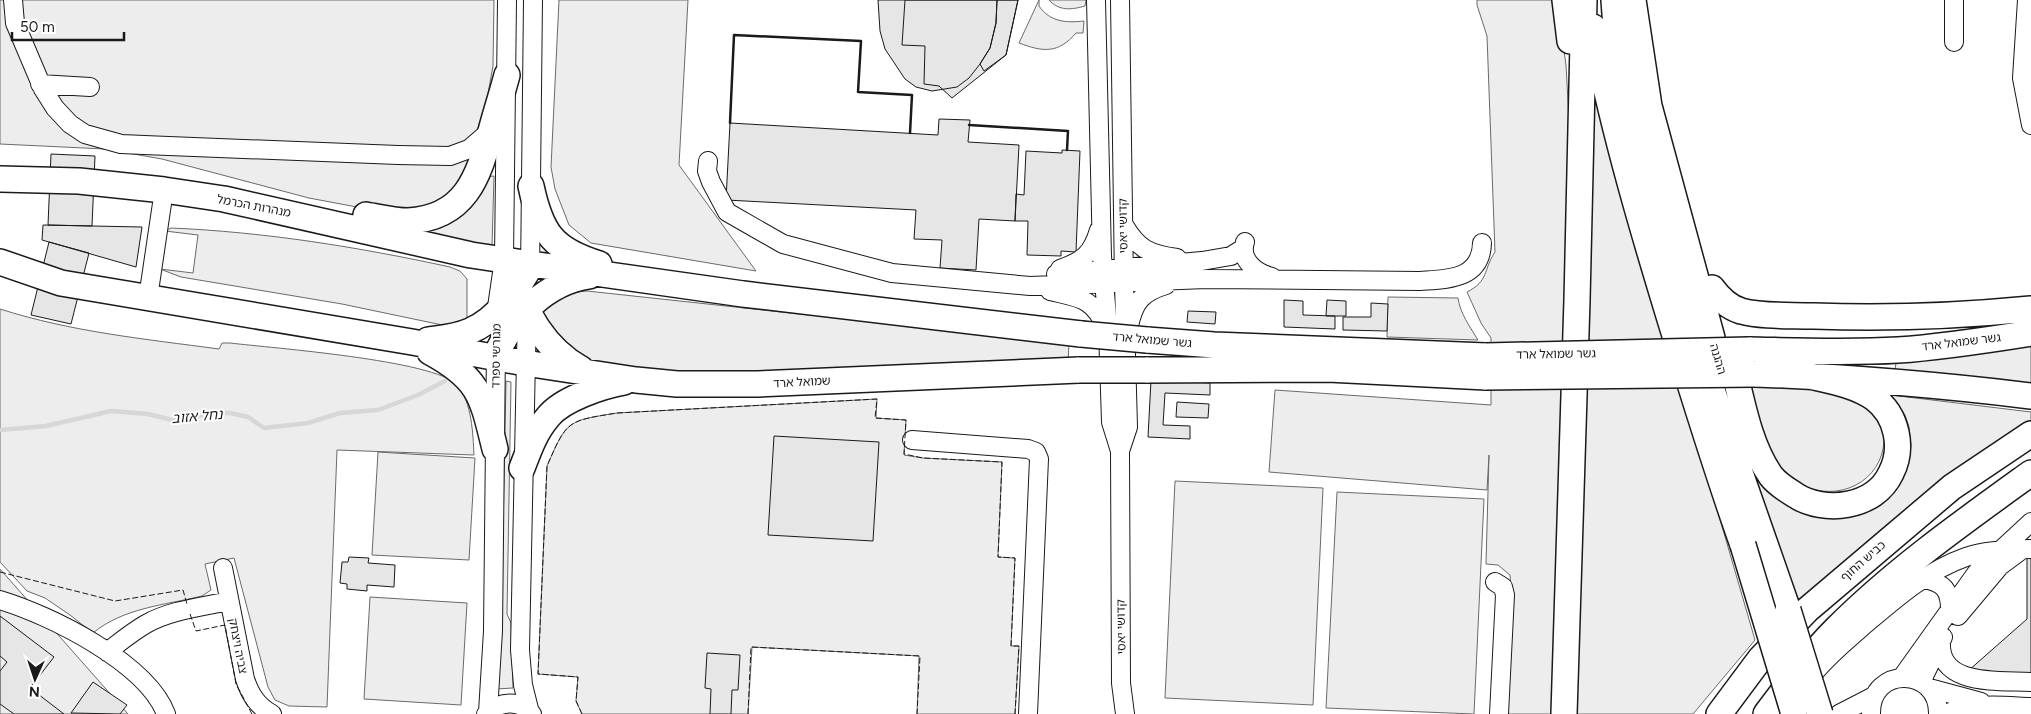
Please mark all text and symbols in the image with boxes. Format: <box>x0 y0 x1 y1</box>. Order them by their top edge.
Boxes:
scale bar <box>12 10 125 42</box>
text: 50 m <box>20 18 55 36</box>
street label: מנהרות הכרמל <box>216 192 292 220</box>
street label: קדושי יאסי <box>1116 198 1130 254</box>
street label: מגורשי ספרד <box>488 323 504 389</box>
street label: גשר שמואל ארד <box>1112 330 1193 350</box>
street label: גשר שמואל ארד <box>1921 330 2002 354</box>
street label: ההגנה <box>1707 342 1729 376</box>
street label: גשר שמואל ארד <box>1516 346 1597 362</box>
street label: שמואל ארד <box>773 374 831 390</box>
water label: נחל אזוב <box>171 406 225 427</box>
street label: כביש החוף <box>1838 538 1888 584</box>
street label: קדושי יאסי <box>1114 599 1128 655</box>
street label: צביה ויצחק <box>226 617 250 675</box>
north arrow <box>10 654 60 704</box>
text: N <box>28 683 40 700</box>

